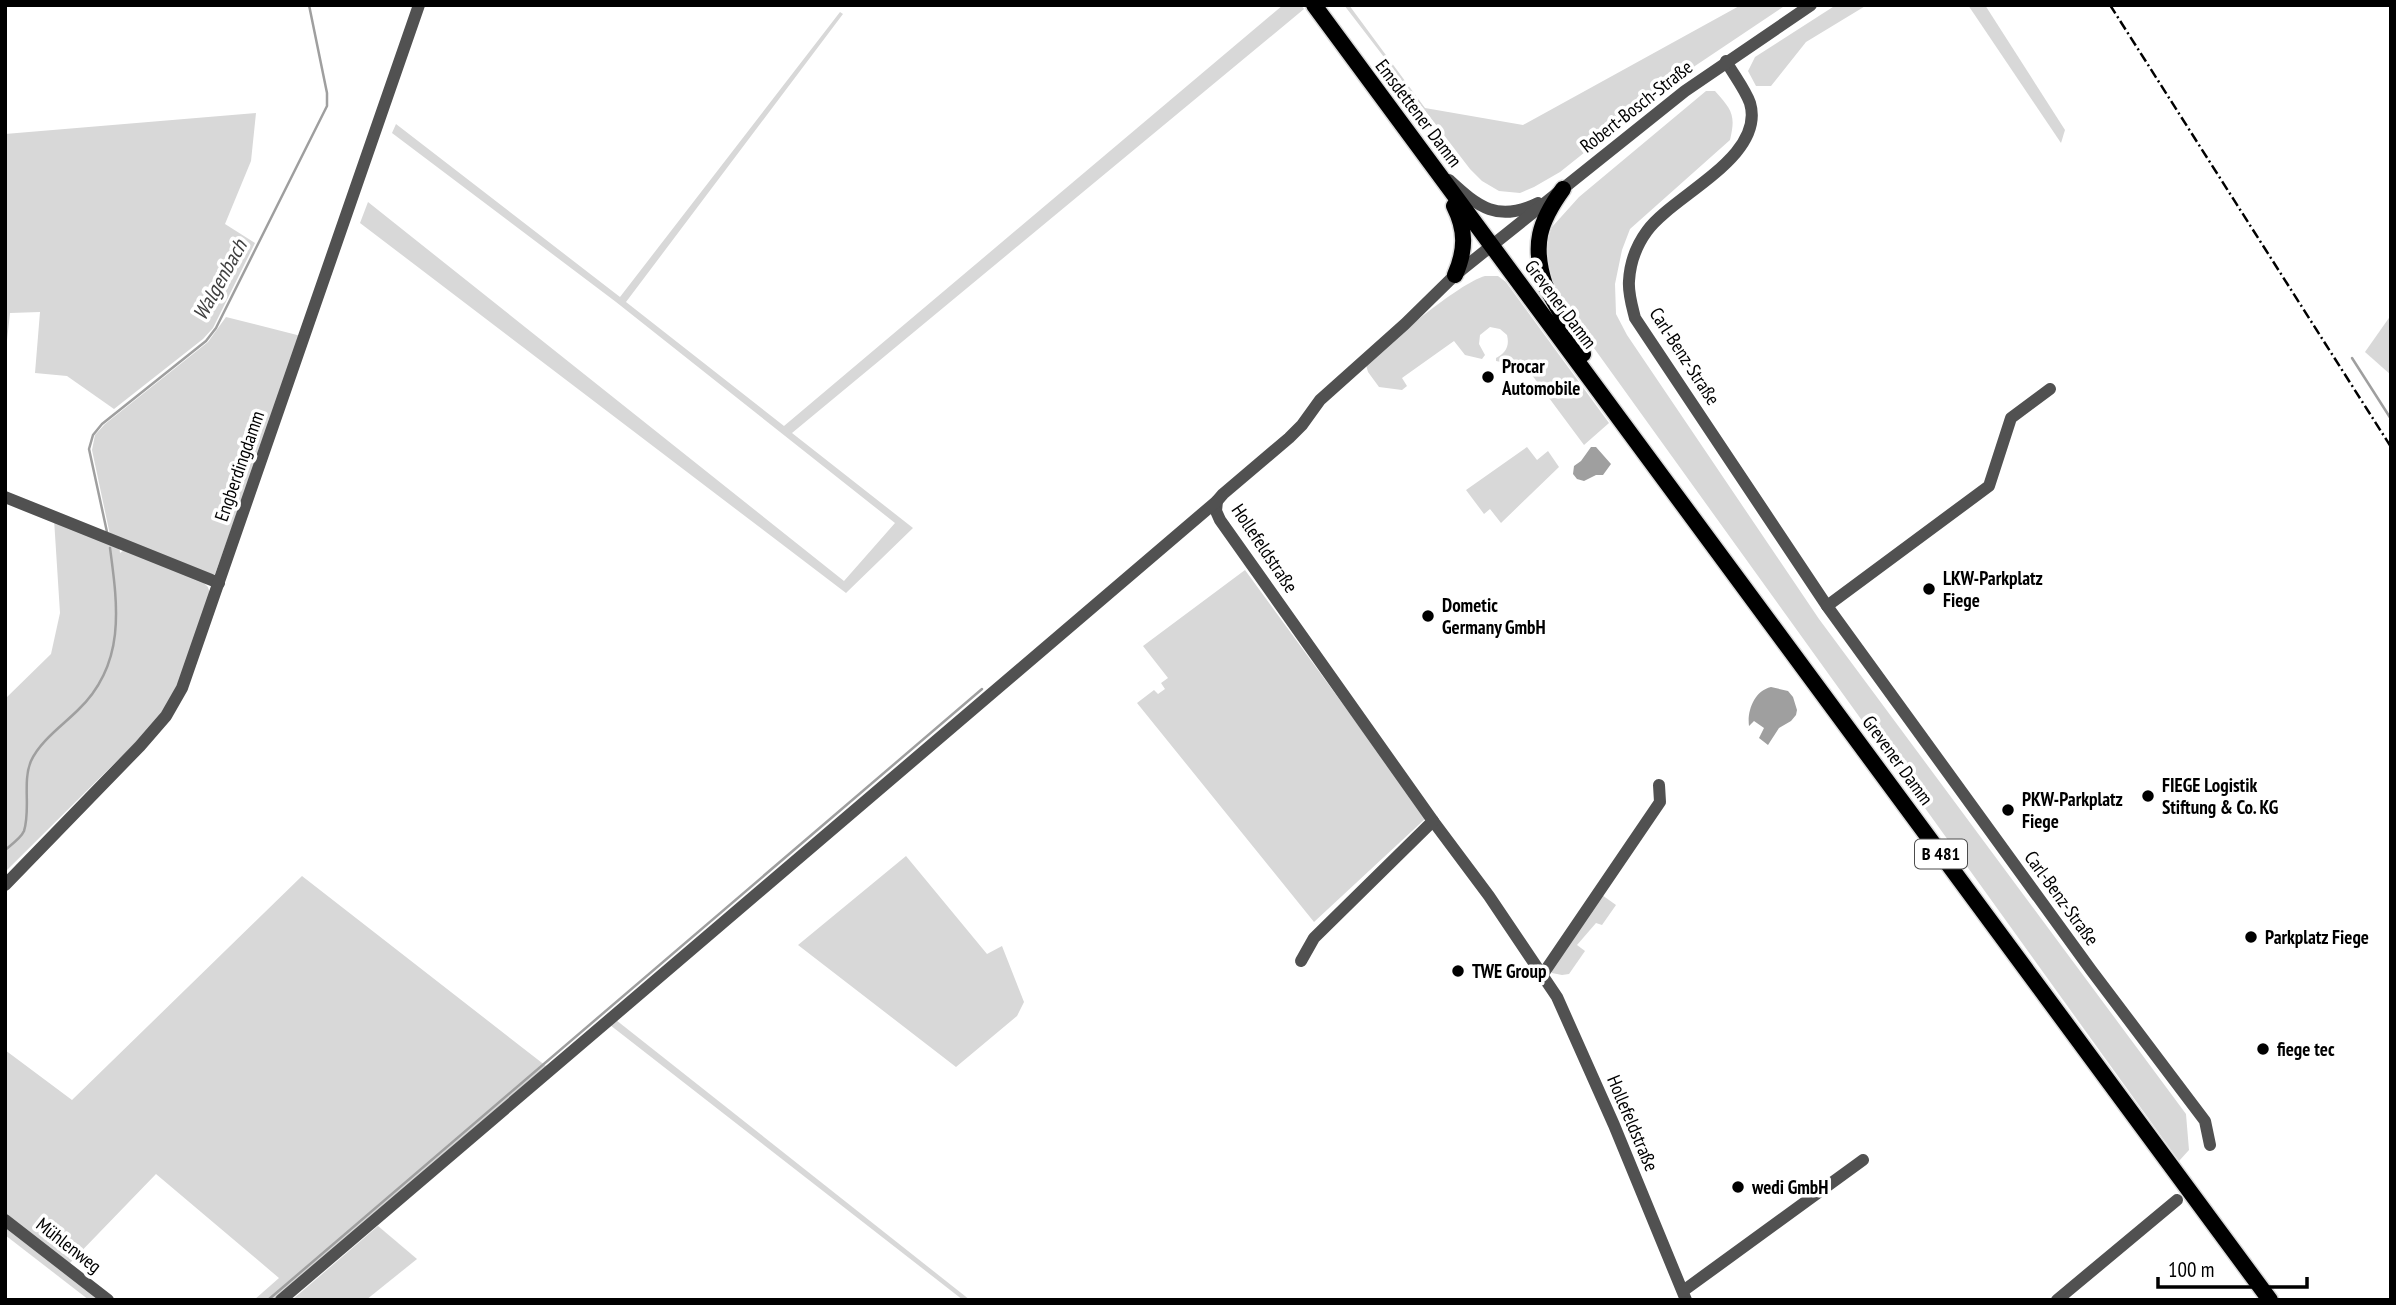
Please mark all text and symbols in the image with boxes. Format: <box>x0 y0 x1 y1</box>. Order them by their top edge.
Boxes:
street label: Emsdettener Damm <box>1371 54 1467 172</box>
street label: Robert-Bosch-Straße <box>1575 55 1697 157</box>
water label: Walgenbach <box>186 233 254 325</box>
street label: Grevener Damm <box>1520 255 1602 353</box>
street label: Carl-Benz-Straße <box>1645 303 1725 409</box>
place label: Procar Automobile <box>1501 354 1580 400</box>
marker: Procar Automobile <box>1480 369 1496 385</box>
street label: Engberdingdamm <box>209 408 269 524</box>
street label: Hollefeldstraße <box>1227 499 1304 597</box>
place label: LKW-Parkplatz Fiege <box>1943 566 2043 612</box>
marker: LKW-Parkplatz Fiege <box>1921 581 1937 597</box>
place label: Dometic Germany GmbH <box>1442 593 1546 639</box>
marker: Dometic Germany GmbH <box>1420 608 1436 624</box>
street label: Grevener Damm <box>1857 710 1939 810</box>
place label: FIEGE Logistik Stiftung & Co. KG <box>2162 773 2278 819</box>
place label: PKW-Parkplatz Fiege <box>2022 787 2123 833</box>
marker: FIEGE Logistik Stiftung & Co. KG <box>2140 788 2156 804</box>
marker: PKW-Parkplatz Fiege <box>2000 802 2016 818</box>
road number: B 481 <box>1915 840 1967 868</box>
street label: Carl-Benz-Straße <box>2020 846 2105 950</box>
place label: Parkplatz Fiege <box>2265 925 2369 949</box>
marker: Parkplatz Fiege <box>2243 929 2259 945</box>
place label: TWE Group <box>1472 959 1547 983</box>
marker: TWE Group <box>1450 963 1466 979</box>
place label: fiege tec <box>2277 1037 2335 1061</box>
marker: fiege tec <box>2255 1041 2271 1057</box>
street label: Hollefeldstraße <box>1602 1071 1664 1175</box>
place label: wedi GmbH <box>1751 1175 1828 1199</box>
marker: wedi GmbH <box>1730 1179 1746 1195</box>
street label: Mühlenweg <box>32 1212 106 1278</box>
scale bar <box>2158 1246 2307 1290</box>
text: 100 m <box>2168 1256 2214 1283</box>

